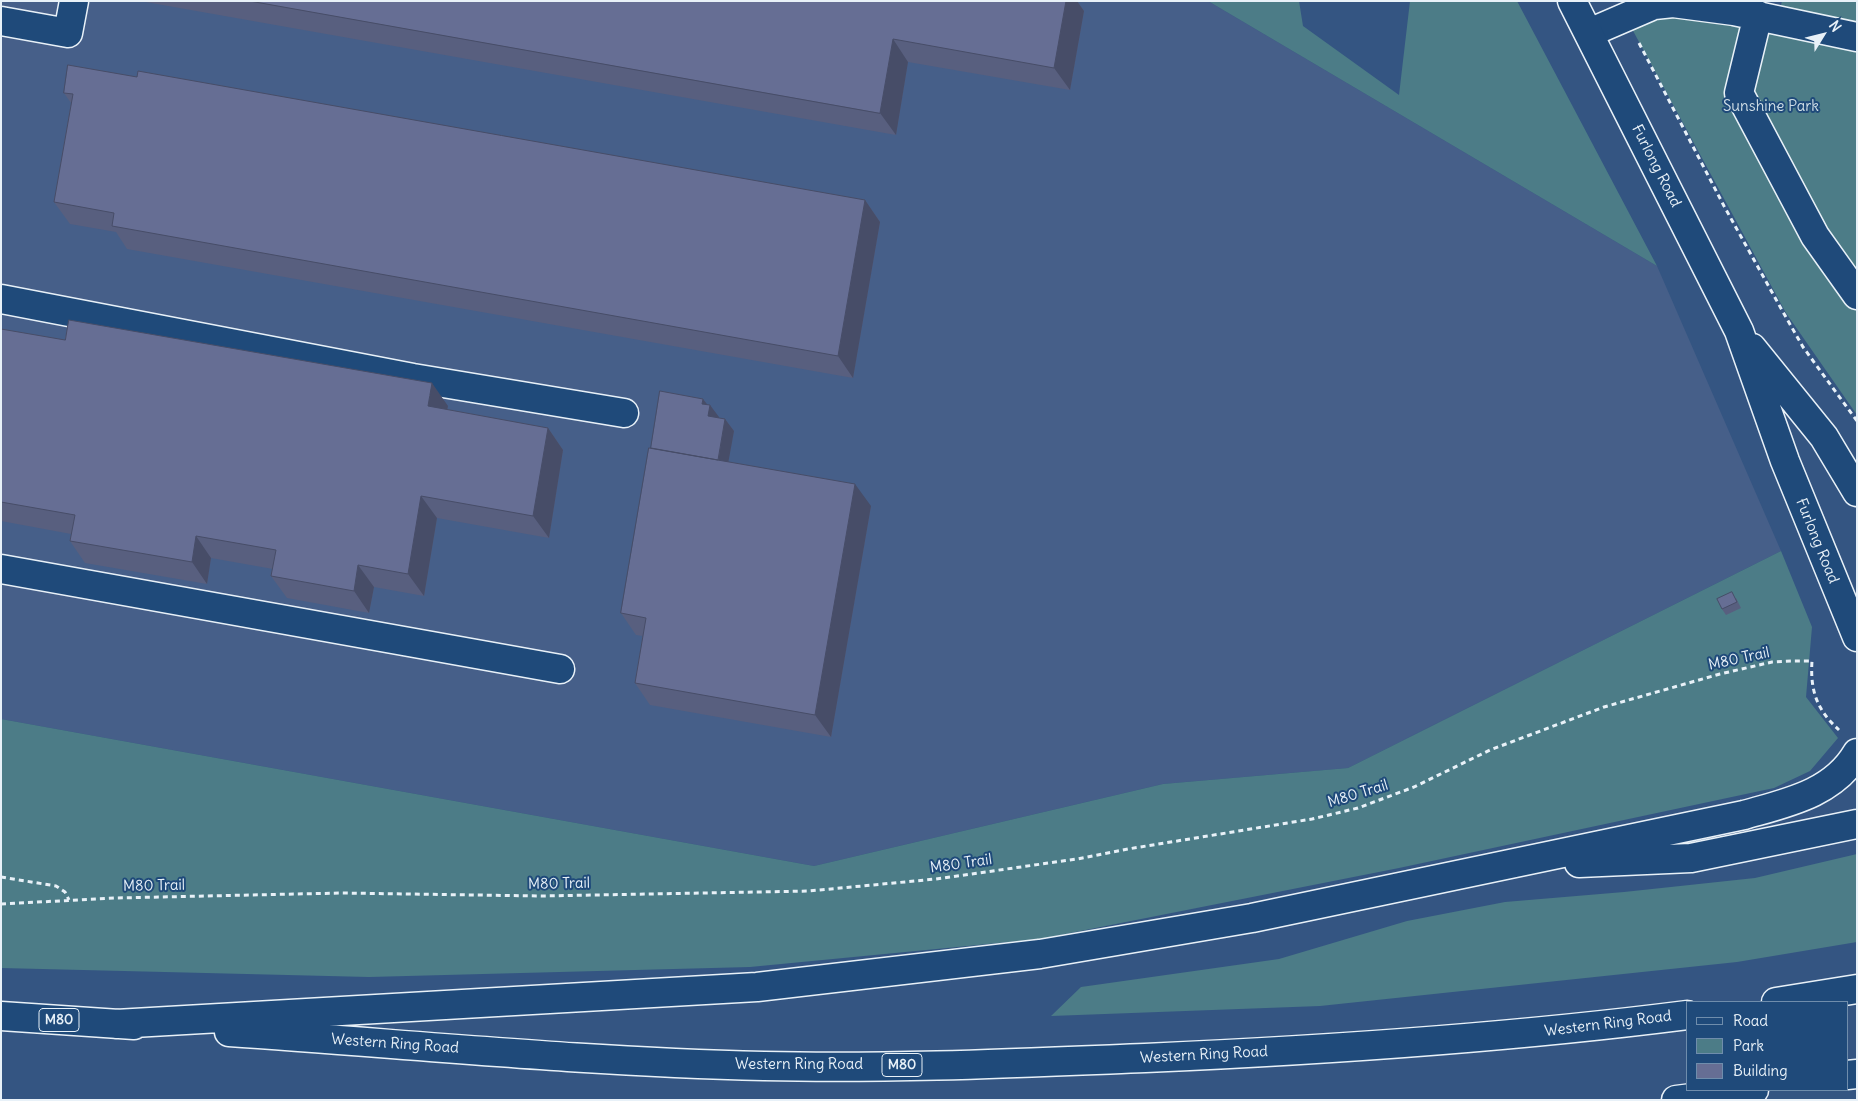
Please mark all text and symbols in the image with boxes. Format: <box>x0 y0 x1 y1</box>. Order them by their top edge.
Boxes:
north arrow <box>1798 10 1848 60</box>
text: N <box>1825 17 1845 35</box>
park label: Sunshine Park <box>1723 98 1819 116</box>
street label: Furlong Road <box>1627 122 1685 210</box>
street label: Furlong Road <box>1792 496 1842 586</box>
street label: M80 Trail <box>1707 644 1771 674</box>
street label: M80 Trail <box>1326 776 1390 812</box>
street label: M80 Trail <box>929 851 993 877</box>
street label: M80 Trail <box>528 874 590 894</box>
street label: M80 Trail <box>123 876 185 896</box>
legend <box>1686 1001 1848 1091</box>
street label: Western Ring Road <box>1543 1007 1673 1041</box>
road number: M80 <box>39 1008 79 1032</box>
text: Road <box>1733 1011 1768 1030</box>
street label: Western Ring Road <box>331 1031 459 1057</box>
text: Park <box>1733 1036 1764 1055</box>
street label: Western Ring Road <box>1140 1043 1268 1067</box>
road number: M80 <box>882 1054 922 1076</box>
street label: Western Ring Road <box>735 1056 863 1074</box>
text: Building <box>1733 1061 1788 1080</box>

